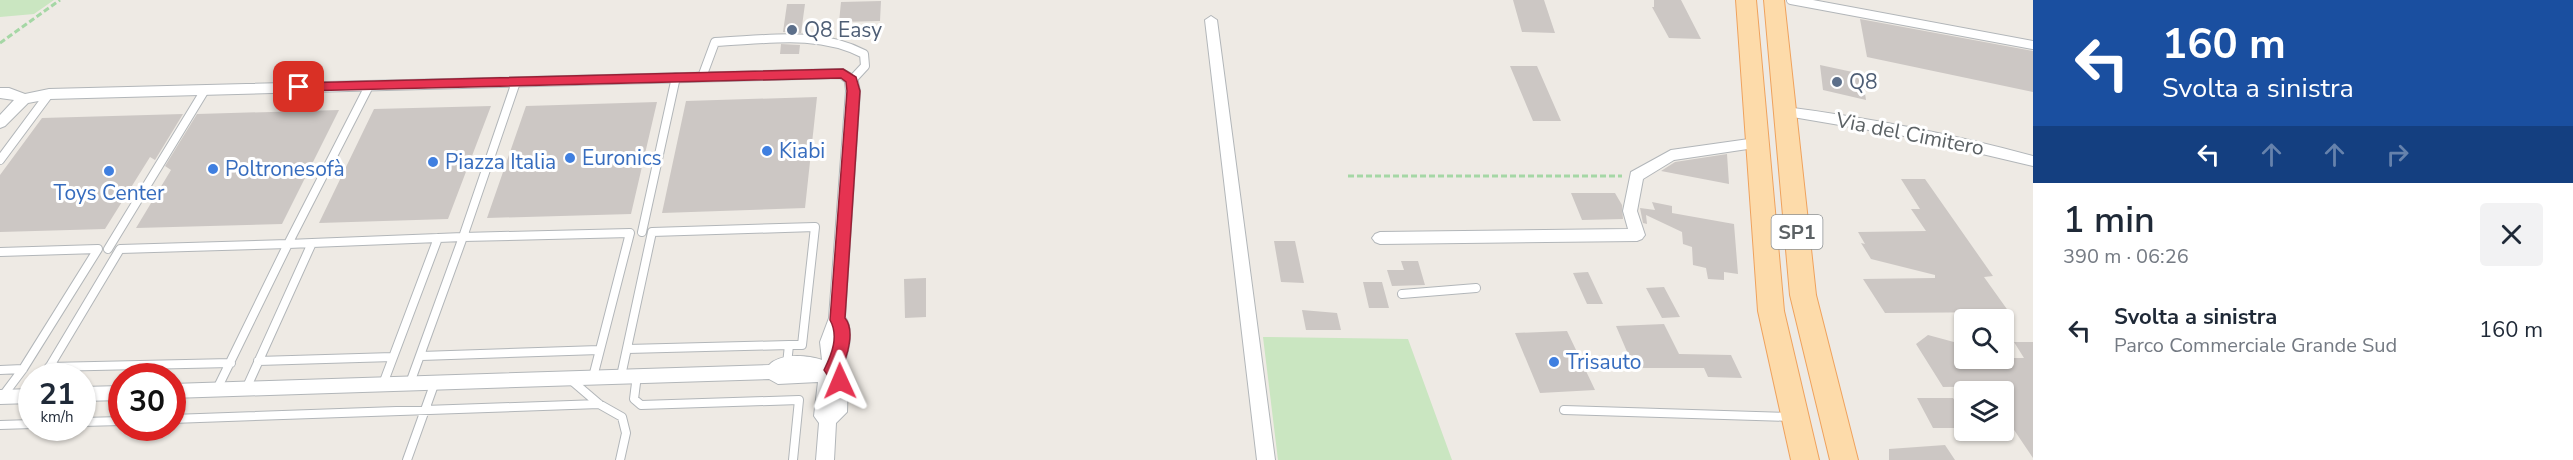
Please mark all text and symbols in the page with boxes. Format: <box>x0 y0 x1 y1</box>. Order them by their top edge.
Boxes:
place label: Q8 Easy <box>804 16 882 44</box>
text: 160 m <box>2162 16 2286 73</box>
marker: Q8 Easy <box>785 23 799 37</box>
icon: left <box>2063 24 2141 102</box>
pin <box>273 61 324 112</box>
place label: Q8 <box>1849 68 1878 96</box>
icon: arrive <box>282 70 315 103</box>
text: Svolta a sinistra <box>2162 70 2354 107</box>
marker: Q8 <box>1830 75 1844 89</box>
street label: Via del Cimitero <box>1833 106 1986 162</box>
place label: Kiabi <box>779 137 825 165</box>
icon: left <box>2192 138 2225 171</box>
icon: ahead <box>2255 138 2288 171</box>
icon: ahead <box>2318 138 2351 171</box>
icon: right <box>2381 138 2414 171</box>
place label: Euronics <box>582 144 662 172</box>
marker: Kiabi <box>760 144 774 158</box>
place label: Piazza Italia <box>445 148 556 176</box>
marker: Euronics <box>563 151 577 165</box>
place label: Poltronesofà <box>225 155 345 183</box>
marker: Piazza Italia <box>426 155 440 169</box>
marker: Poltronesofà <box>206 162 220 176</box>
marker: Toys Center <box>102 164 116 178</box>
place label: Toys Center <box>53 179 165 207</box>
text: 1 min <box>2063 196 2155 245</box>
button: close <box>2480 203 2543 266</box>
road number: SP1 <box>1772 215 1822 249</box>
text: 390 m · 06:26 <box>2063 243 2189 270</box>
text: Svolta a sinistra <box>2114 302 2277 332</box>
map controls <box>1954 309 2014 441</box>
button: search <box>1954 309 2014 369</box>
icon: left <box>2063 314 2096 347</box>
text: 160 m <box>2479 315 2543 345</box>
text: Parco Commerciale Grande Sud <box>2114 332 2397 359</box>
place label: Trisauto <box>1566 348 1641 376</box>
position arrow <box>808 349 872 413</box>
marker: Trisauto <box>1547 355 1561 369</box>
speed limit sign: 30 <box>108 363 186 441</box>
text: 21 <box>39 374 75 415</box>
button: layers <box>1954 381 2014 441</box>
text: km/h <box>40 407 74 427</box>

